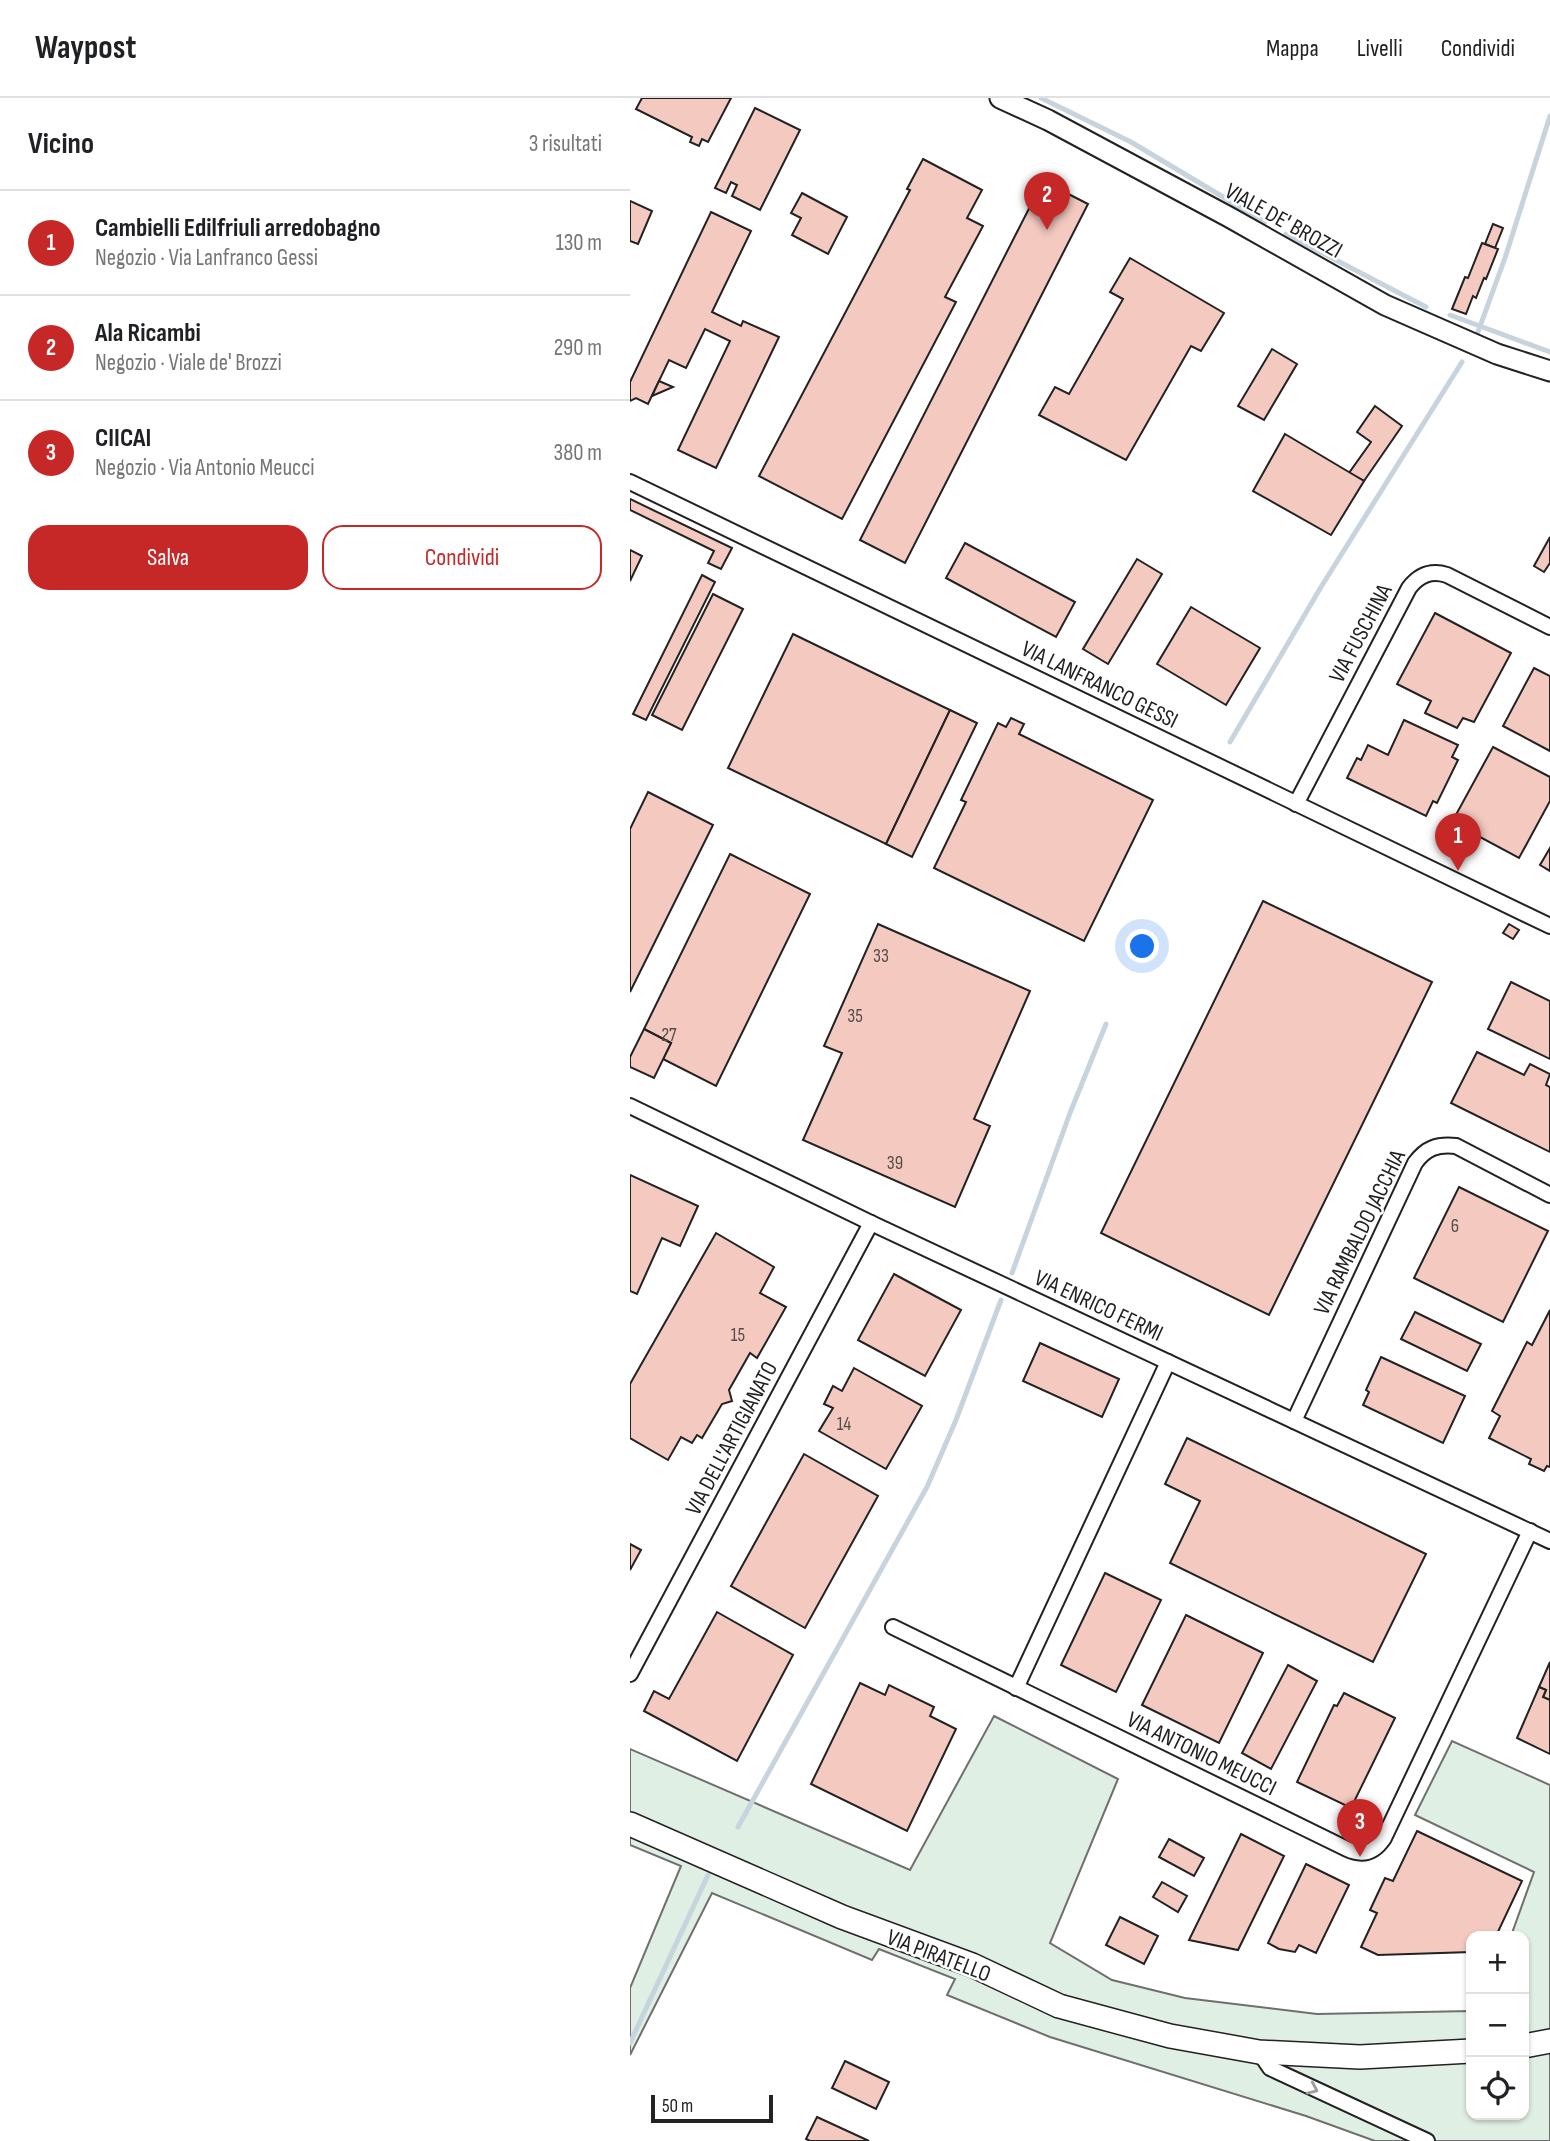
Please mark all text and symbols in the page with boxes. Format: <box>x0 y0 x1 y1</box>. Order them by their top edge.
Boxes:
text: Waypost <box>35 28 136 68</box>
text: Mappa <box>1266 34 1319 63</box>
text: Livelli <box>1357 34 1403 63</box>
text: Condividi <box>1441 34 1515 63</box>
text: Vicino <box>28 126 94 162</box>
text: 3 risultati <box>529 130 602 158</box>
pin: 2 <box>1024 172 1070 230</box>
street label: VIALE DE' BROZZI <box>1220 177 1347 265</box>
text: Cambielli Edilfriuli arredobagno <box>95 213 381 244</box>
text: 1 <box>46 229 56 257</box>
text: 130 m <box>556 229 602 257</box>
text: Negozio · Via Lanfranco Gessi <box>95 244 318 272</box>
text: Ala Ricambi <box>95 318 201 349</box>
text: 2 <box>46 334 56 362</box>
text: 290 m <box>554 334 602 362</box>
text: Negozio · Viale de' Brozzi <box>95 349 282 377</box>
text: CIICAI <box>95 423 151 454</box>
text: 3 <box>46 439 56 467</box>
text: 380 m <box>554 439 602 467</box>
text: Negozio · Via Antonio Meucci <box>95 454 315 482</box>
button: Salva <box>28 525 308 590</box>
button: Condividi <box>322 525 602 590</box>
street label: VIA FUSCHINA <box>1323 579 1399 688</box>
street label: VIA LANFRANCO GESSI <box>1017 635 1182 735</box>
pin: 1 <box>1435 813 1481 871</box>
your location <box>1125 929 1159 963</box>
house number: 33 <box>873 945 889 968</box>
house number: 35 <box>847 1005 863 1028</box>
house number: 27 <box>661 1024 677 1047</box>
street label: VIA RAMBALDO JACCHIA <box>1308 1145 1412 1319</box>
house number: 39 <box>887 1152 903 1175</box>
house number: 6 <box>1451 1215 1459 1238</box>
street label: VIA ENRICO FERMI <box>1030 1264 1167 1348</box>
house number: 15 <box>731 1324 745 1347</box>
street label: VIA DELL'ARTIGIANATO <box>680 1357 784 1520</box>
house number: 14 <box>837 1413 851 1436</box>
street label: VIA ANTONIO MEUCCI <box>1122 1706 1281 1802</box>
pin: 3 <box>1337 1799 1383 1857</box>
street label: VIA PIRATELLO <box>883 1923 995 1989</box>
map controls <box>1466 1931 1529 2120</box>
button: + <box>1466 1931 1529 1994</box>
button: − <box>1466 1994 1529 2057</box>
button: locate <box>1466 2057 1529 2120</box>
one-way arrow <box>1306 2081 1318 2095</box>
scale bar <box>651 2092 774 2124</box>
text: 50 m <box>662 2095 693 2118</box>

